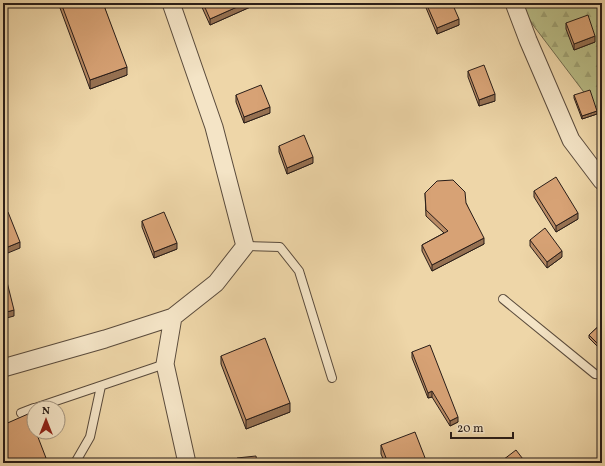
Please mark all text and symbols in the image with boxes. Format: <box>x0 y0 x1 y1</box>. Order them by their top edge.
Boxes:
north arrow <box>26 400 66 440</box>
text: N <box>42 404 50 419</box>
scale bar <box>451 414 513 440</box>
text: 20 m <box>457 421 484 437</box>

